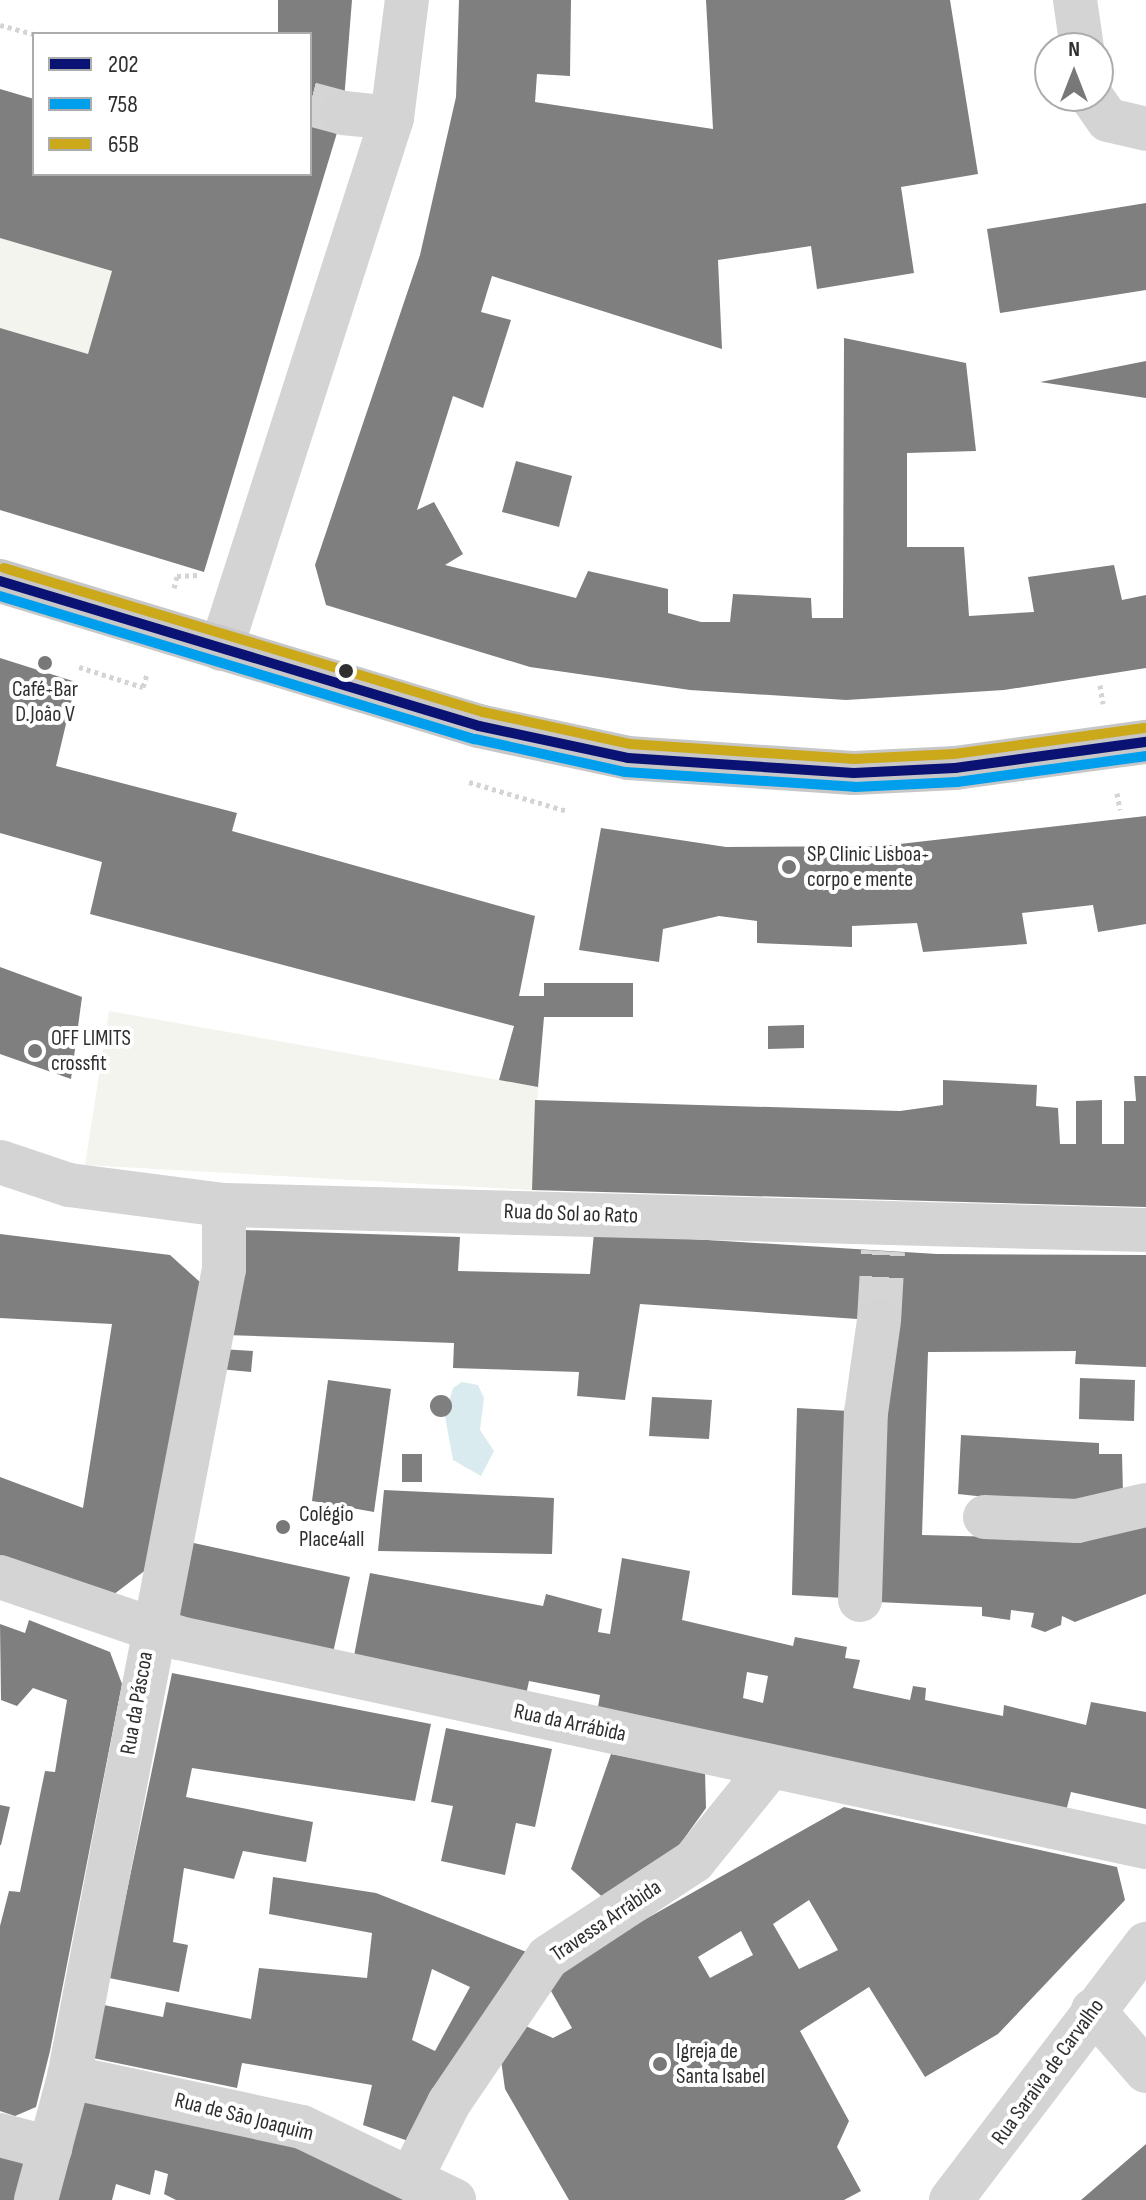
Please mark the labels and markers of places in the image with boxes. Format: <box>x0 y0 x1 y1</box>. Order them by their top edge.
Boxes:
marker: Café-Bar D.João V <box>36 654 54 672</box>
unlabelled marker <box>338 663 354 679</box>
place label: Café-Bar D.João V <box>12 676 78 728</box>
place label: SP Clinic Lisboa- corpo e mente <box>807 841 929 892</box>
marker: SP Clinic Lisboa- corpo e mente <box>778 856 800 878</box>
place label: OFF LIMITS crossfit <box>51 1025 131 1076</box>
marker: OFF LIMITS crossfit <box>26 1042 44 1060</box>
place label: Colégio Place4all <box>299 1501 364 1552</box>
marker: Colégio Place4all <box>274 1518 292 1536</box>
place label: Igreja de Santa Isabel <box>676 2038 765 2090</box>
marker: Igreja de Santa Isabel <box>651 2055 669 2073</box>

